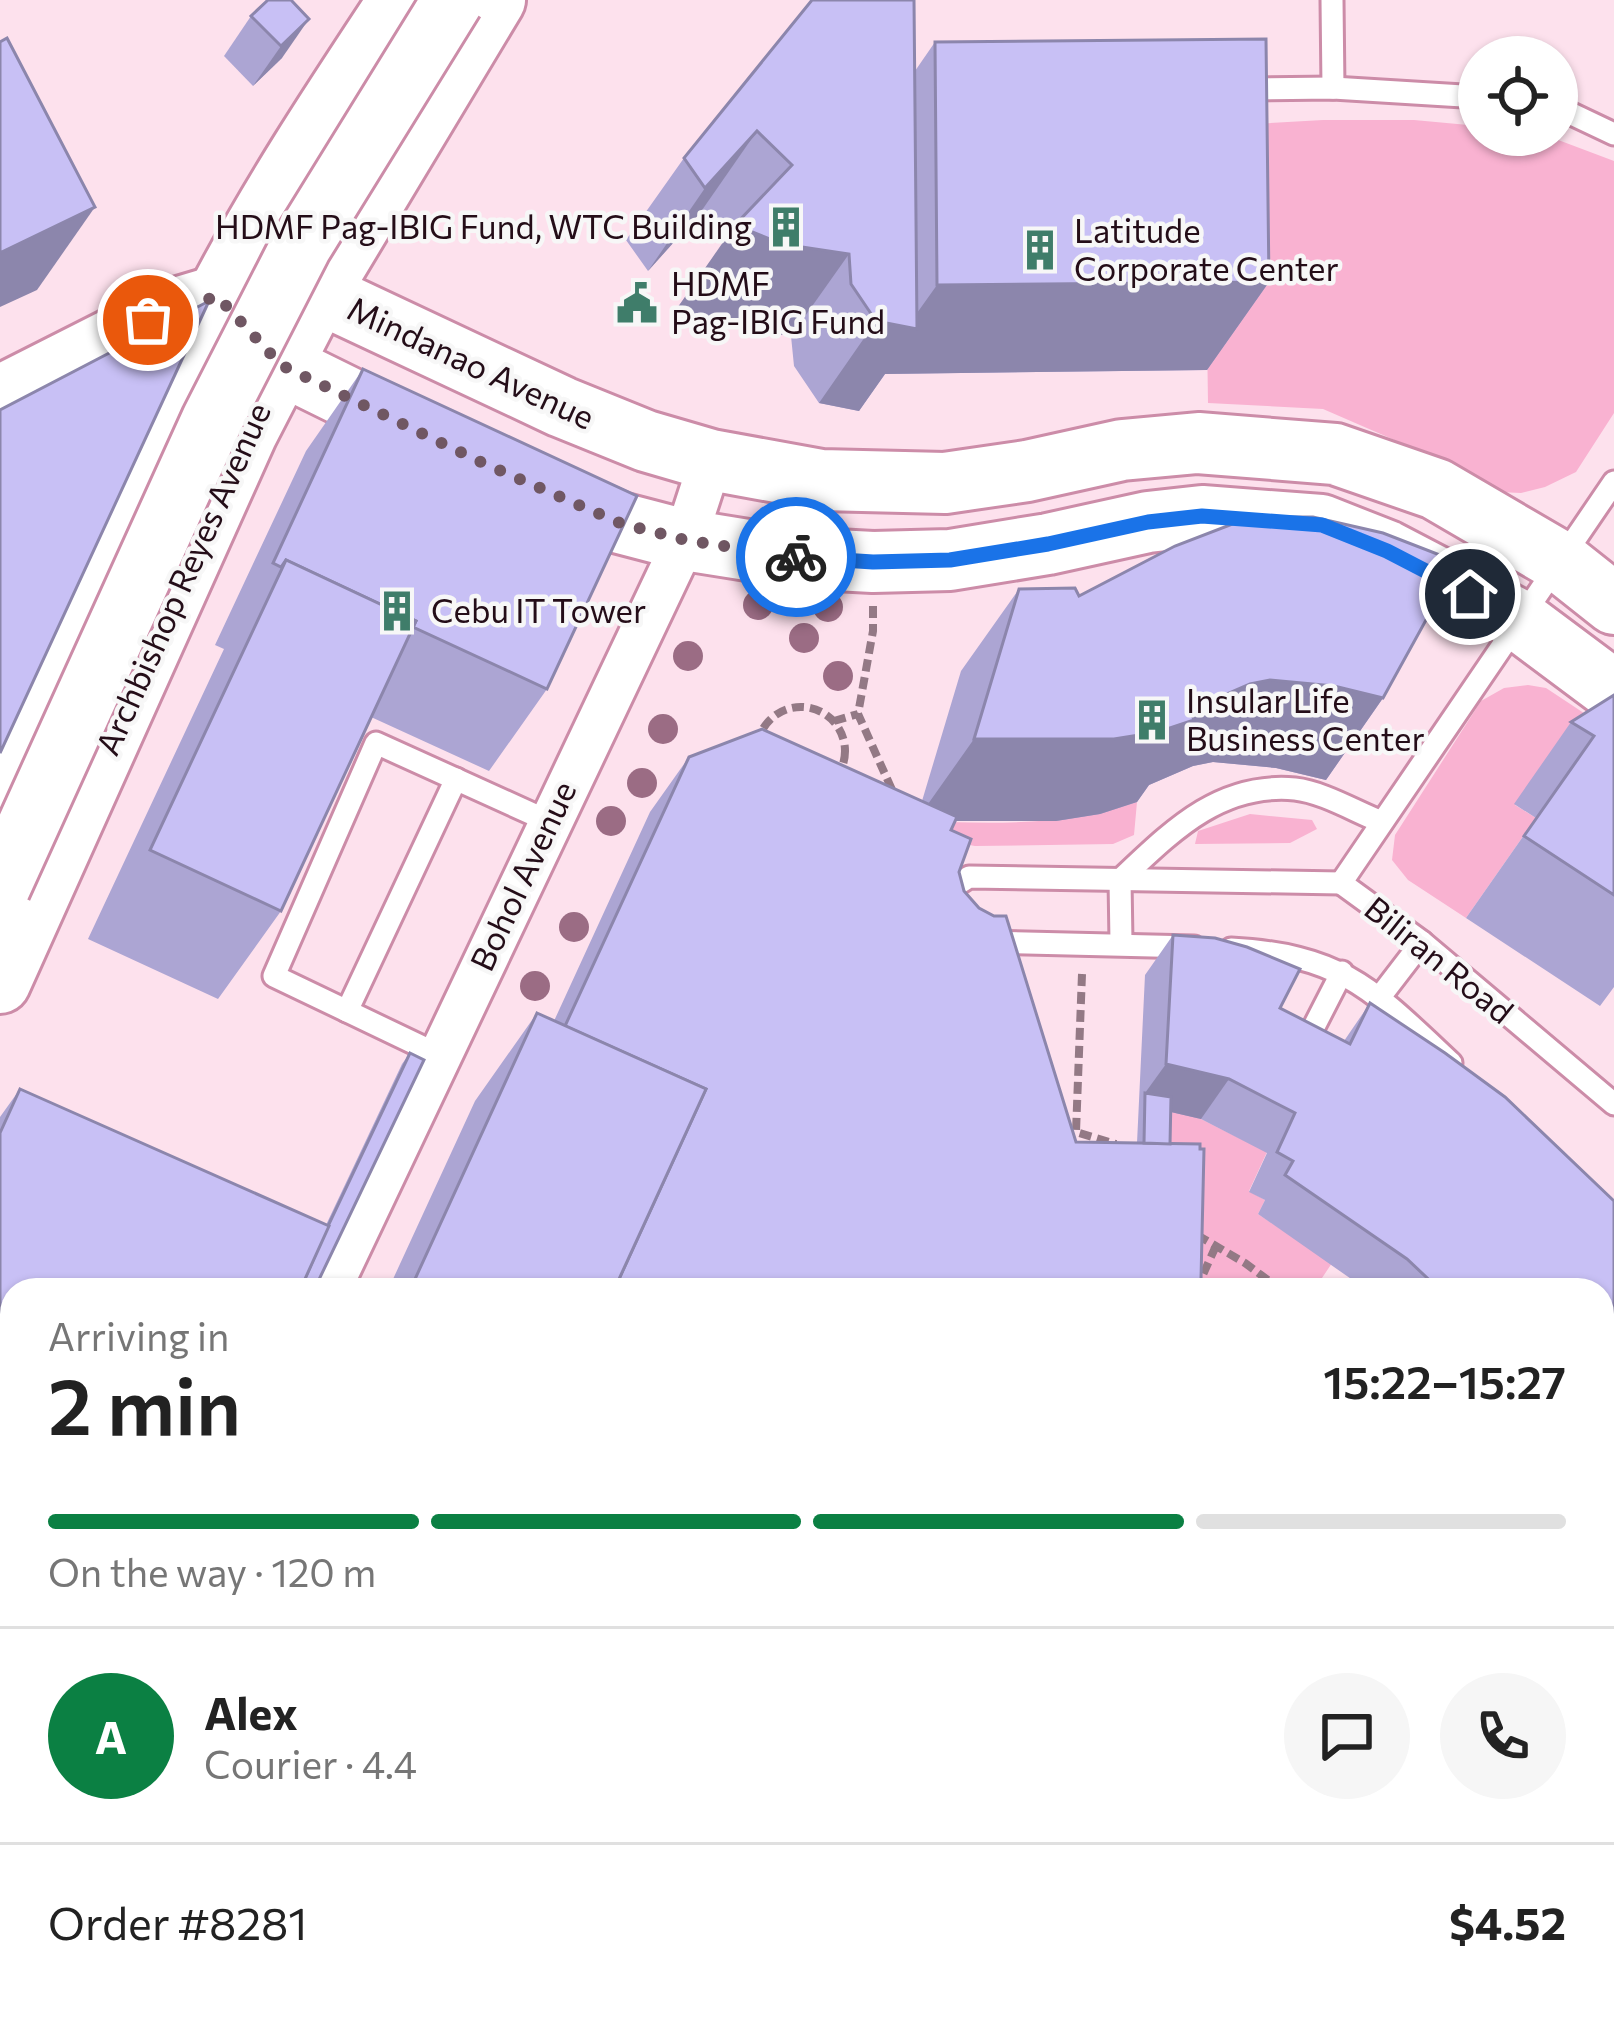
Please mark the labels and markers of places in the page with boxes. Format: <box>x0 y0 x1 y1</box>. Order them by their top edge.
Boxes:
building icon: HDMF Pag-IBIG Fund, WTC Building <box>763 204 809 250</box>
place label: HDMF Pag-IBIG Fund, WTC Building <box>215 205 752 246</box>
place label: Latitude Corporate Center <box>1074 209 1339 288</box>
building icon: Latitude Corporate Center <box>1017 227 1063 273</box>
place label: HDMF Pag-IBIG Fund <box>671 262 885 341</box>
pin <box>97 269 199 371</box>
public building icon: HDMF Pag-IBIG Fund <box>614 280 660 326</box>
pin <box>1419 543 1521 645</box>
building icon: Cebu IT Tower <box>374 588 420 634</box>
place label: Cebu IT Tower <box>431 589 646 630</box>
place label: Insular Life Business Center <box>1186 679 1425 758</box>
building icon: Insular Life Business Center <box>1129 697 1175 743</box>

